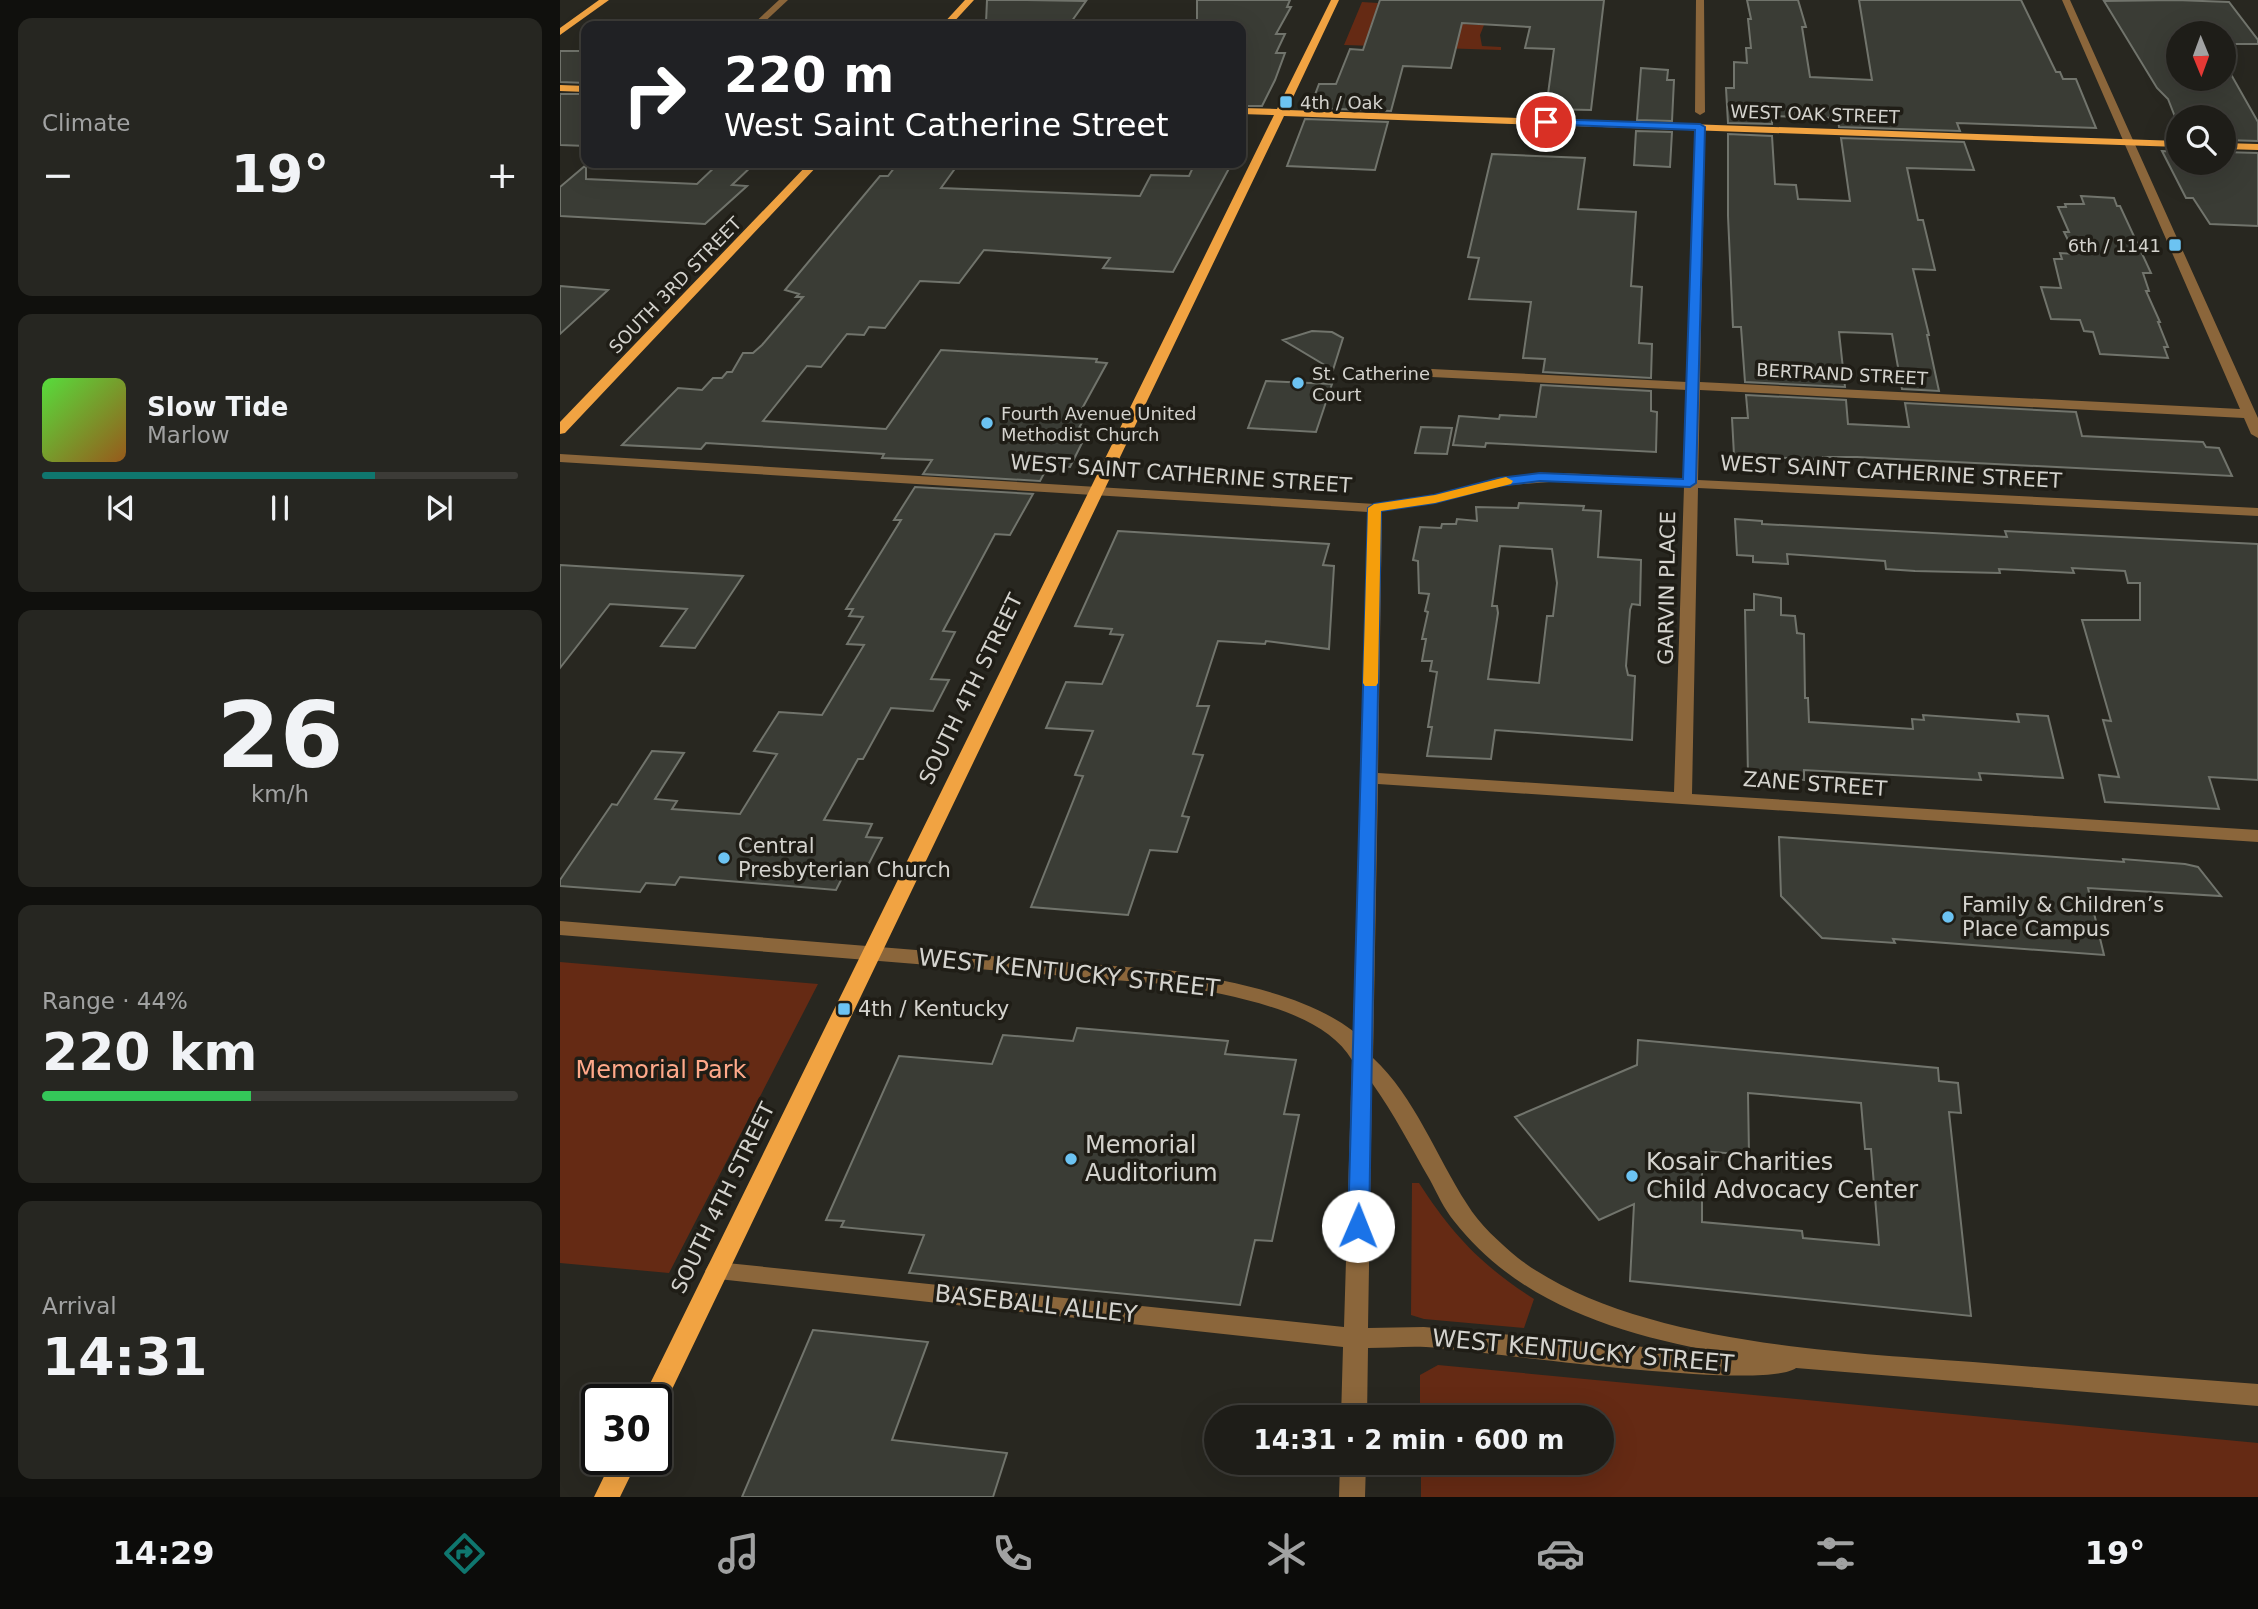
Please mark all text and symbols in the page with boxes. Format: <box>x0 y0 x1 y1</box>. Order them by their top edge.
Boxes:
north arrow <box>2166 21 2236 91</box>
map controls <box>2166 21 2236 175</box>
text: 220 m <box>724 47 894 104</box>
icon: right <box>609 49 700 140</box>
place label: 4th / Oak <box>1300 92 1384 113</box>
pin <box>1516 92 1576 152</box>
marker: 4th / Oak <box>1278 94 1294 110</box>
street label: WEST OAK STREET <box>1730 101 1901 127</box>
icon: arrive <box>1527 103 1565 141</box>
button: search <box>2166 105 2236 175</box>
text: West Saint Catherine Street <box>724 106 1169 144</box>
text: Climate <box>42 110 131 136</box>
text: 19° <box>231 144 329 204</box>
text: − <box>42 153 74 197</box>
text: + <box>486 153 518 197</box>
street label: SOUTH 3RD STREET <box>604 212 746 357</box>
place label: 6th / 1141 <box>2068 235 2161 256</box>
marker: 6th / 1141 <box>2167 237 2183 253</box>
street label: BERTRAND STREET <box>1756 359 1929 389</box>
place label: St. Catherine Court <box>1312 363 1430 405</box>
marker: St. Catherine Court <box>1290 375 1306 391</box>
text: Slow Tide <box>147 392 288 422</box>
place label: Fourth Avenue United Methodist Church <box>1001 403 1196 445</box>
marker: Fourth Avenue United Methodist Church <box>979 415 995 431</box>
text: Marlow <box>147 422 230 448</box>
street label: WEST SAINT CATHERINE STREET <box>1009 450 1353 498</box>
street label: WEST SAINT CATHERINE STREET <box>1720 451 2063 493</box>
icon: previous <box>102 489 140 527</box>
icon: pause <box>261 489 299 527</box>
icon: next <box>420 489 458 527</box>
street label: GARVIN PLACE <box>1654 511 1680 665</box>
street label: SOUTH 4TH STREET <box>914 590 1028 788</box>
text: 26 <box>217 683 343 788</box>
street label: ZANE STREET <box>1742 767 1888 801</box>
text: km/h <box>251 781 309 807</box>
place label: Central Presbyterian Church <box>738 834 951 882</box>
marker: Central Presbyterian Church <box>716 850 732 866</box>
place label: Family & Children’s Place Campus <box>1962 893 2164 941</box>
marker: Family & Children’s Place Campus <box>1940 909 1956 925</box>
street label: WEST KENTUCKY STREET <box>917 943 1221 1003</box>
text: Range · 44% <box>42 988 188 1014</box>
place label: 4th / Kentucky <box>858 997 1009 1021</box>
marker: 4th / Kentucky <box>836 1001 852 1017</box>
text: 220 km <box>42 1022 257 1082</box>
park label: Memorial Park <box>576 1056 747 1084</box>
street label: SOUTH 4TH STREET <box>666 1099 780 1297</box>
place label: Memorial Auditorium <box>1085 1131 1218 1187</box>
place label: Kosair Charities Child Advocacy Center <box>1646 1148 1918 1204</box>
marker: Memorial Auditorium <box>1063 1151 1079 1167</box>
marker: Kosair Charities Child Advocacy Center <box>1624 1168 1640 1184</box>
position arrow <box>1321 1189 1395 1263</box>
street label: BASEBALL ALLEY <box>933 1279 1139 1329</box>
text: Arrival <box>42 1293 117 1319</box>
street label: WEST KENTUCKY STREET <box>1431 1324 1735 1378</box>
text: 14:31 <box>42 1327 208 1387</box>
speed limit sign: 30 <box>581 1384 672 1475</box>
text: 14:31 · 2 min · 600 m <box>1254 1425 1564 1455</box>
icon: directions <box>440 1529 489 1578</box>
icon: music <box>714 1529 763 1578</box>
icon: phone <box>988 1529 1037 1578</box>
icon: climate <box>1262 1529 1311 1578</box>
icon: car <box>1536 1529 1585 1578</box>
icon: filters <box>1811 1529 1860 1578</box>
text: 14:29 <box>113 1534 214 1572</box>
text: 19° <box>2085 1534 2145 1572</box>

